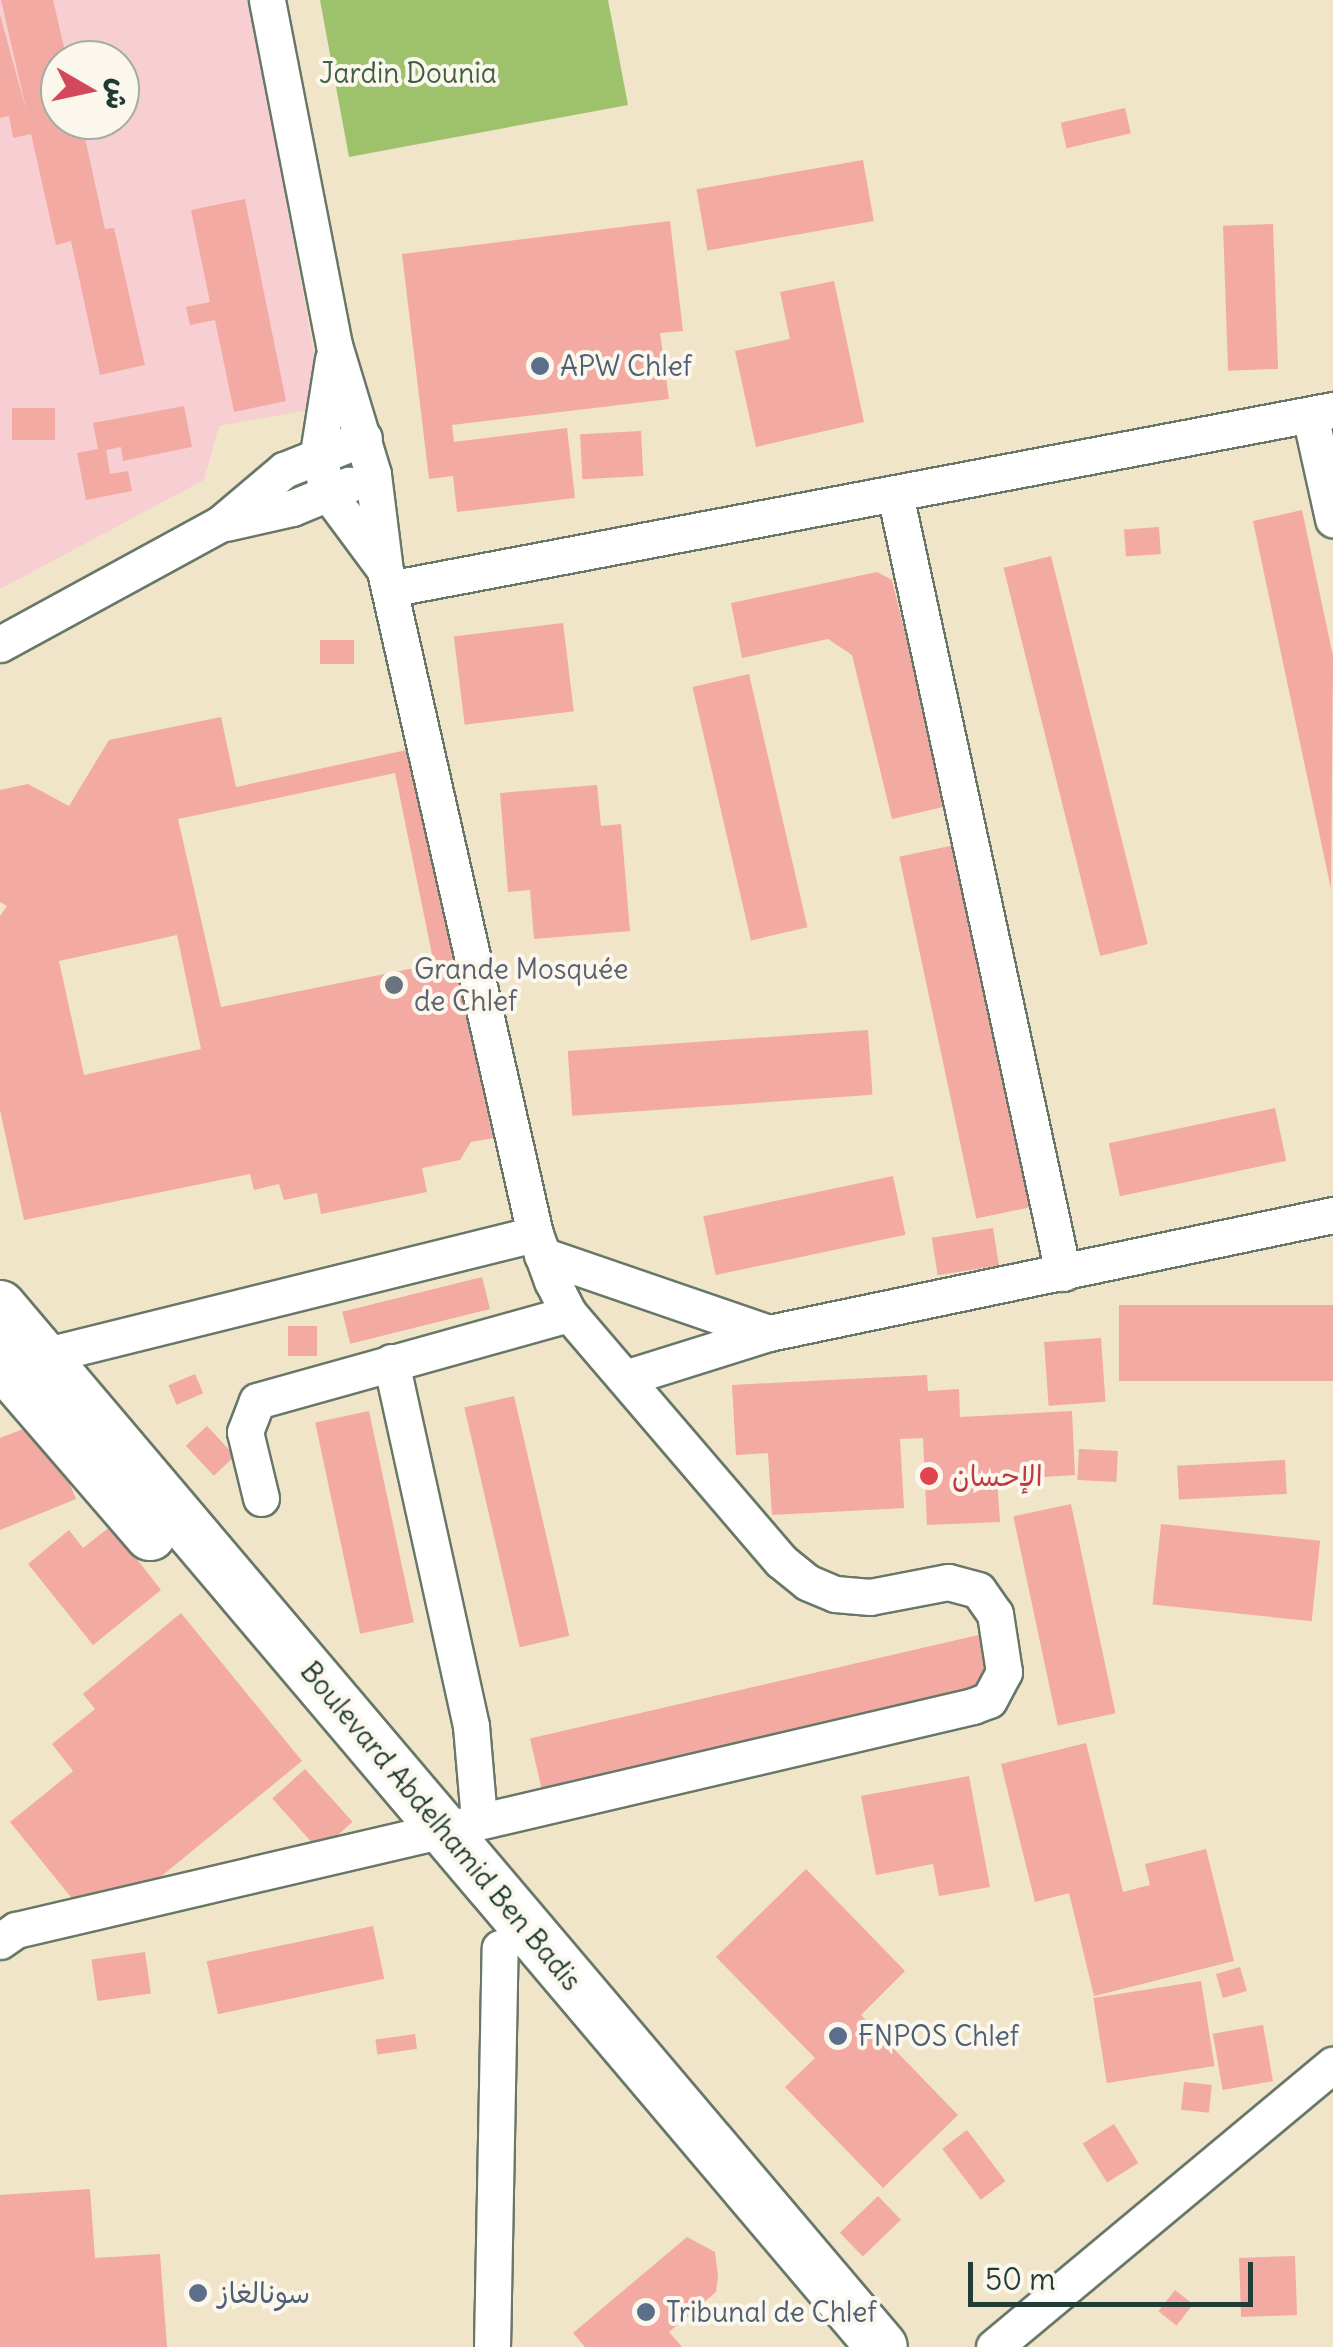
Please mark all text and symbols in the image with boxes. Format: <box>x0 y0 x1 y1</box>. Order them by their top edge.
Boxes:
north arrow <box>40 40 140 140</box>
park label: Jardin Dounia <box>319 56 497 90</box>
text: ش <box>97 76 138 112</box>
place label: APW Chlef <box>560 349 692 383</box>
marker: APW Chlef <box>529 355 551 377</box>
place label: Grande Mosquée de Chlef <box>414 952 628 1018</box>
marker: Grande Mosquée de Chlef <box>383 974 405 996</box>
place label: الإحسان <box>952 1459 1043 1493</box>
marker: الإحسان <box>916 1463 942 1489</box>
street label: Boulevard Abdelhamid Ben Badis <box>294 1655 588 1997</box>
place label: FNPOS Chlef <box>858 2019 1019 2053</box>
marker: FNPOS Chlef <box>827 2025 849 2047</box>
scale bar <box>973 2242 1258 2304</box>
text: 50 m <box>985 2260 1055 2298</box>
place label: سونالغاز <box>218 2276 310 2310</box>
marker: سونالغاز <box>187 2282 209 2304</box>
place label: Tribunal de Chlef <box>666 2295 877 2329</box>
marker: Tribunal de Chlef <box>635 2301 657 2323</box>

